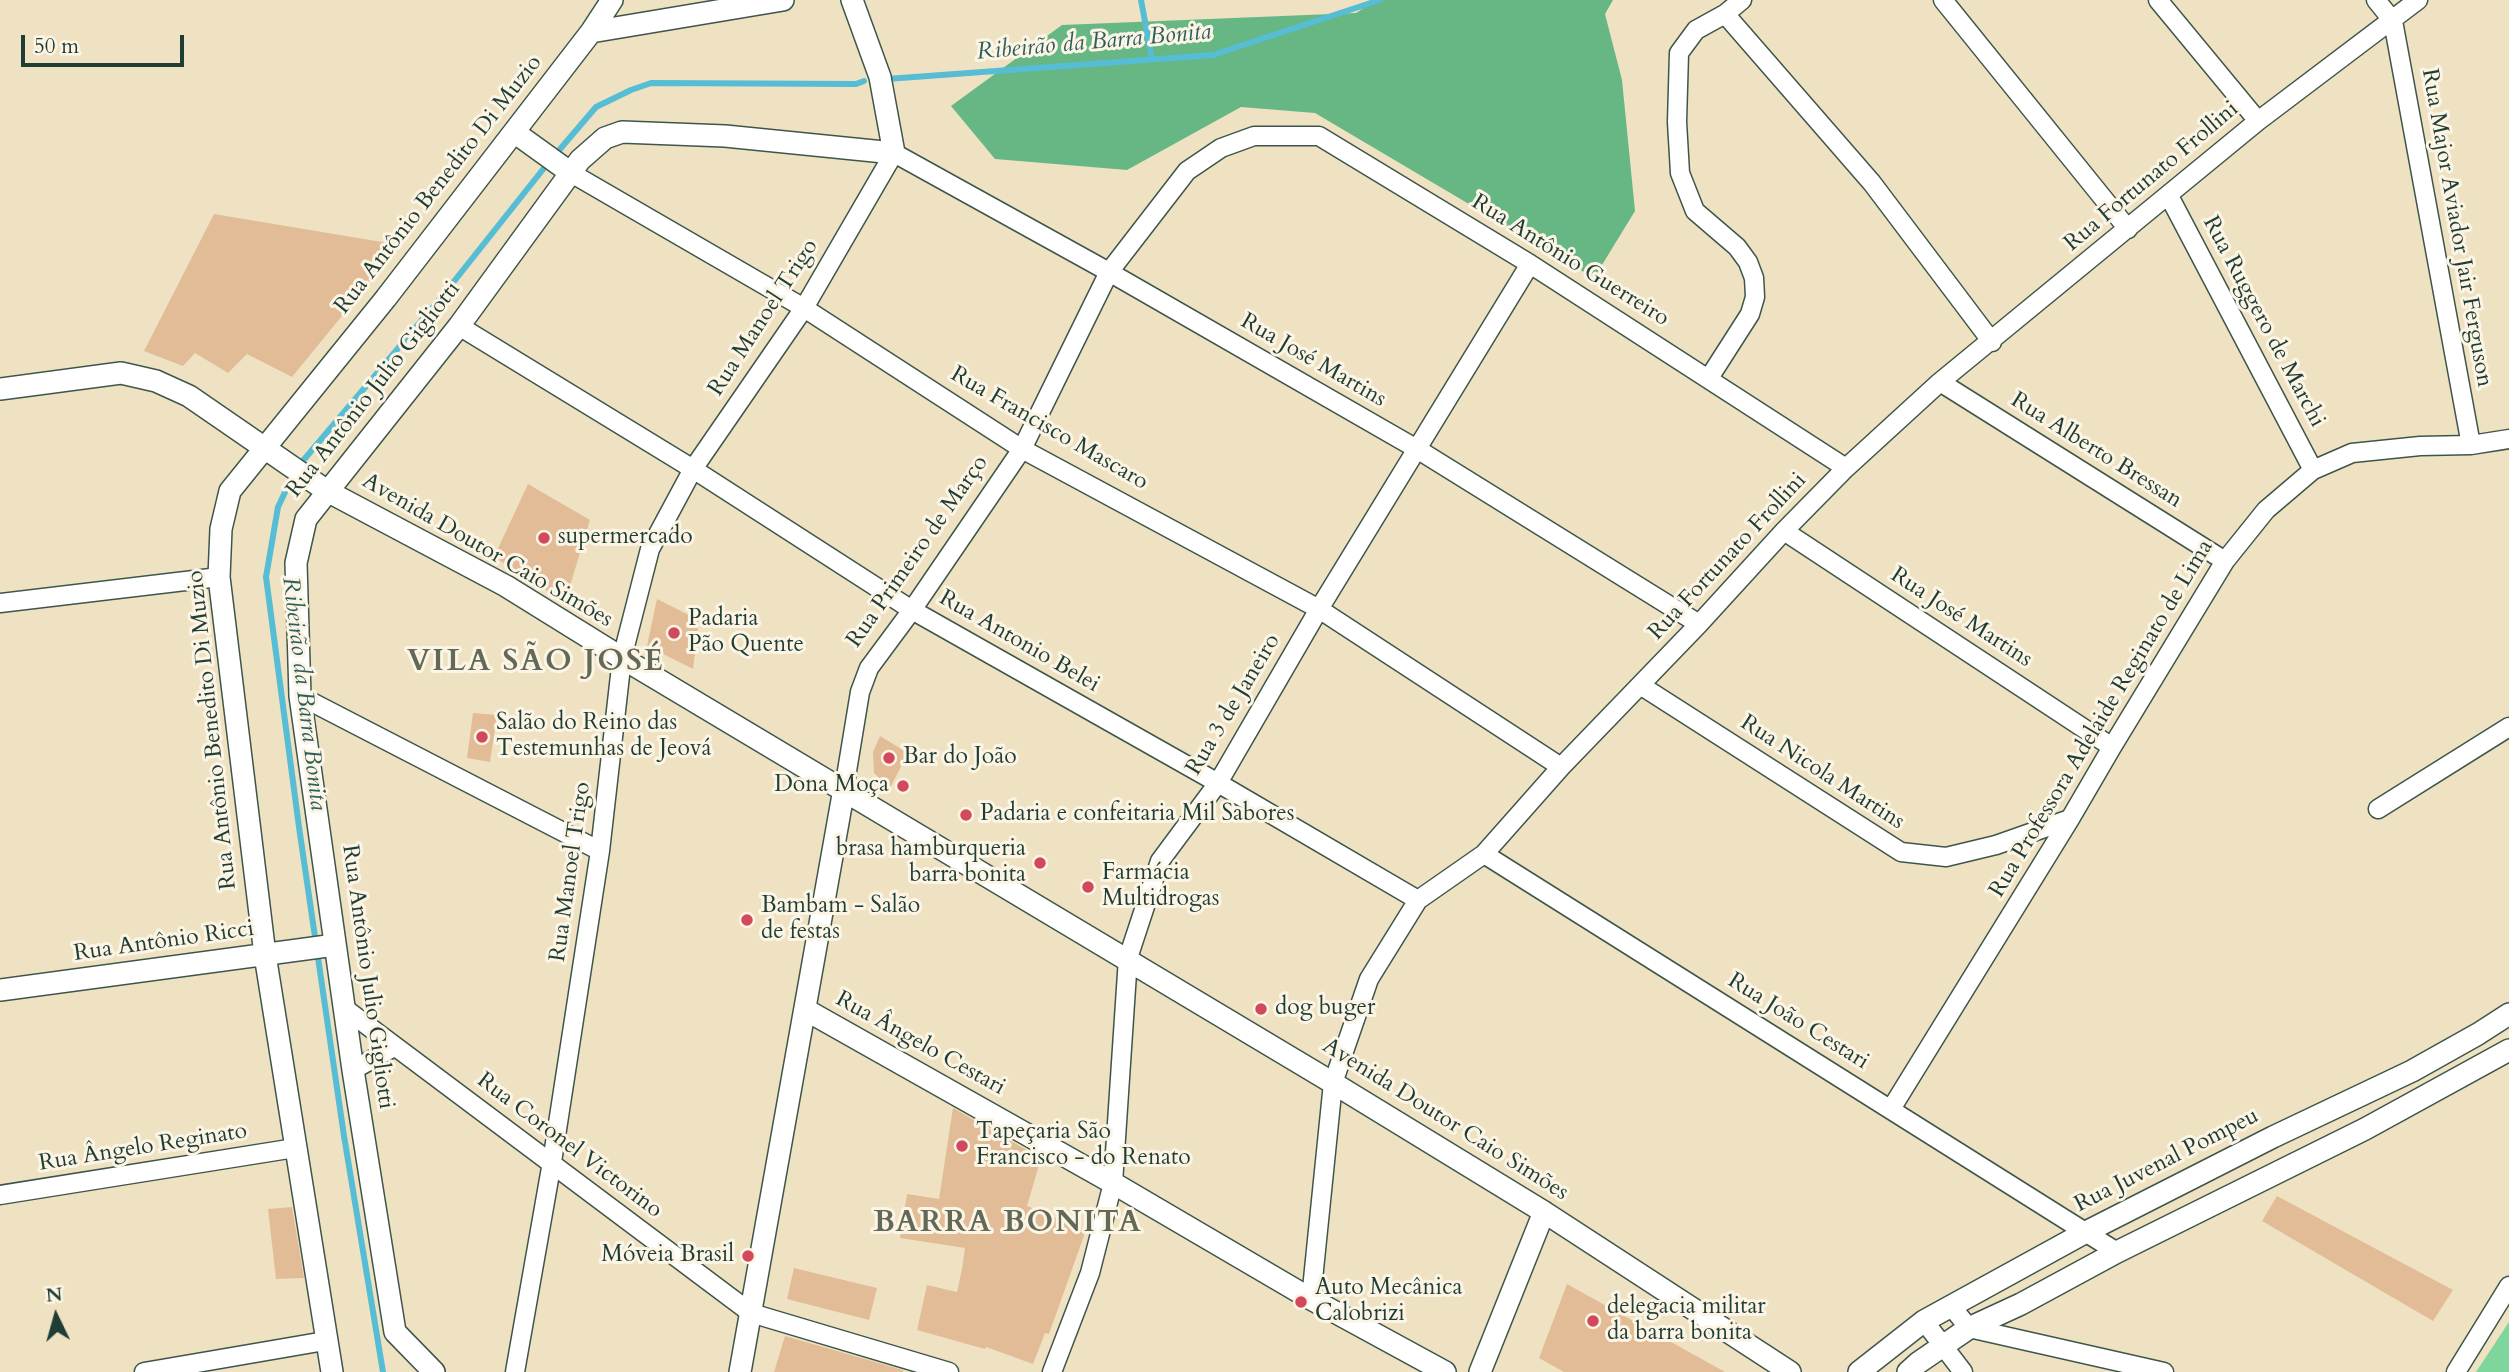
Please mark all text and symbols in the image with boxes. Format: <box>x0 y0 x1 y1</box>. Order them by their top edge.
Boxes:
water label: Ribeirão da Barra Bonita <box>976 18 1212 68</box>
scale bar <box>24 21 187 65</box>
text: 50 m <box>34 32 79 61</box>
street label: Rua Antônio Benedito Di Muzio <box>329 50 549 320</box>
street label: Rua Major Aviador Jair Ferguson <box>2414 67 2498 389</box>
street label: Rua Fortunato Frollini <box>2059 96 2245 258</box>
street label: Rua Antônio Guerreiro <box>1466 189 1674 333</box>
street label: Rua Ruggero de Marchi <box>2196 212 2330 432</box>
street label: Rua Manoel Trigo <box>703 234 825 402</box>
street label: Rua Antônio Julio Gigliotti <box>281 276 467 504</box>
street label: Rua José Martins <box>1235 308 1391 414</box>
street label: Rua Francisco Mascaro <box>945 361 1153 497</box>
street label: Rua Alberto Bressan <box>2005 387 2187 515</box>
street label: Rua Primeiro de Março <box>841 451 995 653</box>
street label: Rua Fortunato Frollini <box>1643 467 1813 647</box>
street label: Avenida Doutor Caio Simões <box>357 468 617 634</box>
place label: supermercado <box>558 524 693 552</box>
marker: supermercado <box>536 530 552 546</box>
street label: Rua Professora Adelaide Reginato de Lima <box>1984 535 2220 903</box>
street label: Rua José Martins <box>1885 562 2037 674</box>
street label: Rua Antônio Benedito Di Muzio <box>183 569 243 891</box>
water label: Ribeirão da Barra Bonita <box>274 576 332 812</box>
street label: Rua Antonio Belei <box>934 585 1104 699</box>
place label: Padaria Pão Quente <box>688 606 804 660</box>
marker: Padaria Pão Quente <box>666 625 682 641</box>
street label: Rua 3 de Janeiro <box>1181 629 1287 781</box>
district label: VILA SÃO JOSÉ <box>409 645 663 681</box>
place label: Salão do Reino das Testemunhas de Jeová <box>496 710 711 764</box>
street label: Rua Nicola Martins <box>1735 710 1909 836</box>
marker: Salão do Reino das Testemunhas de Jeová <box>474 729 490 745</box>
place label: Bar do João <box>903 744 1017 772</box>
marker: Bar do João <box>881 750 897 766</box>
place label: Dona Moça <box>774 772 889 800</box>
marker: Dona Moça <box>895 778 911 794</box>
street label: Rua Manoel Trigo <box>545 780 597 964</box>
place label: Padaria e confeitaria Mil Sabores <box>980 801 1294 829</box>
marker: Padaria e confeitaria Mil Sabores <box>958 807 974 823</box>
place label: brasa hamburqueria barra bonita <box>836 836 1026 890</box>
street label: Rua Antônio Julio Gigliotti <box>335 843 399 1111</box>
marker: brasa hamburqueria barra bonita <box>1032 855 1048 871</box>
place label: Farmácia Multidrogas <box>1102 860 1219 914</box>
marker: Farmácia Multidrogas <box>1080 879 1096 895</box>
place label: Bambam - Salão de festas <box>761 893 920 947</box>
marker: Bambam - Salão de festas <box>739 912 755 928</box>
street label: Rua Antônio Ricci <box>72 916 256 968</box>
street label: Rua João Cestari <box>1722 968 1874 1076</box>
street label: Rua Ângelo Cestari <box>830 986 1010 1102</box>
place label: dog buger <box>1275 995 1375 1023</box>
marker: dog buger <box>1253 1001 1269 1017</box>
street label: Avenida Doutor Caio Simões <box>1317 1033 1573 1207</box>
street label: Rua Coronel Victorino <box>471 1067 667 1225</box>
street label: Rua Juvenal Pompeu <box>2070 1103 2264 1219</box>
street label: Rua Ângelo Reginato <box>37 1118 249 1178</box>
place label: Tapeçaria São Francisco - do Renato <box>976 1119 1191 1173</box>
marker: Tapeçaria São Francisco - do Renato <box>954 1138 970 1154</box>
district label: BARRA BONITA <box>875 1206 1141 1242</box>
place label: Móveia Brasil <box>601 1242 734 1270</box>
marker: Móveia Brasil <box>740 1248 756 1264</box>
place label: Auto Mecânica Calobrizi <box>1315 1275 1462 1329</box>
north arrow <box>21 1281 91 1351</box>
text: N <box>45 1281 64 1309</box>
marker: Auto Mecânica Calobrizi <box>1293 1294 1309 1310</box>
place label: delegacia militar da barra bonita <box>1607 1294 1766 1348</box>
marker: delegacia militar da barra bonita <box>1585 1313 1601 1329</box>

